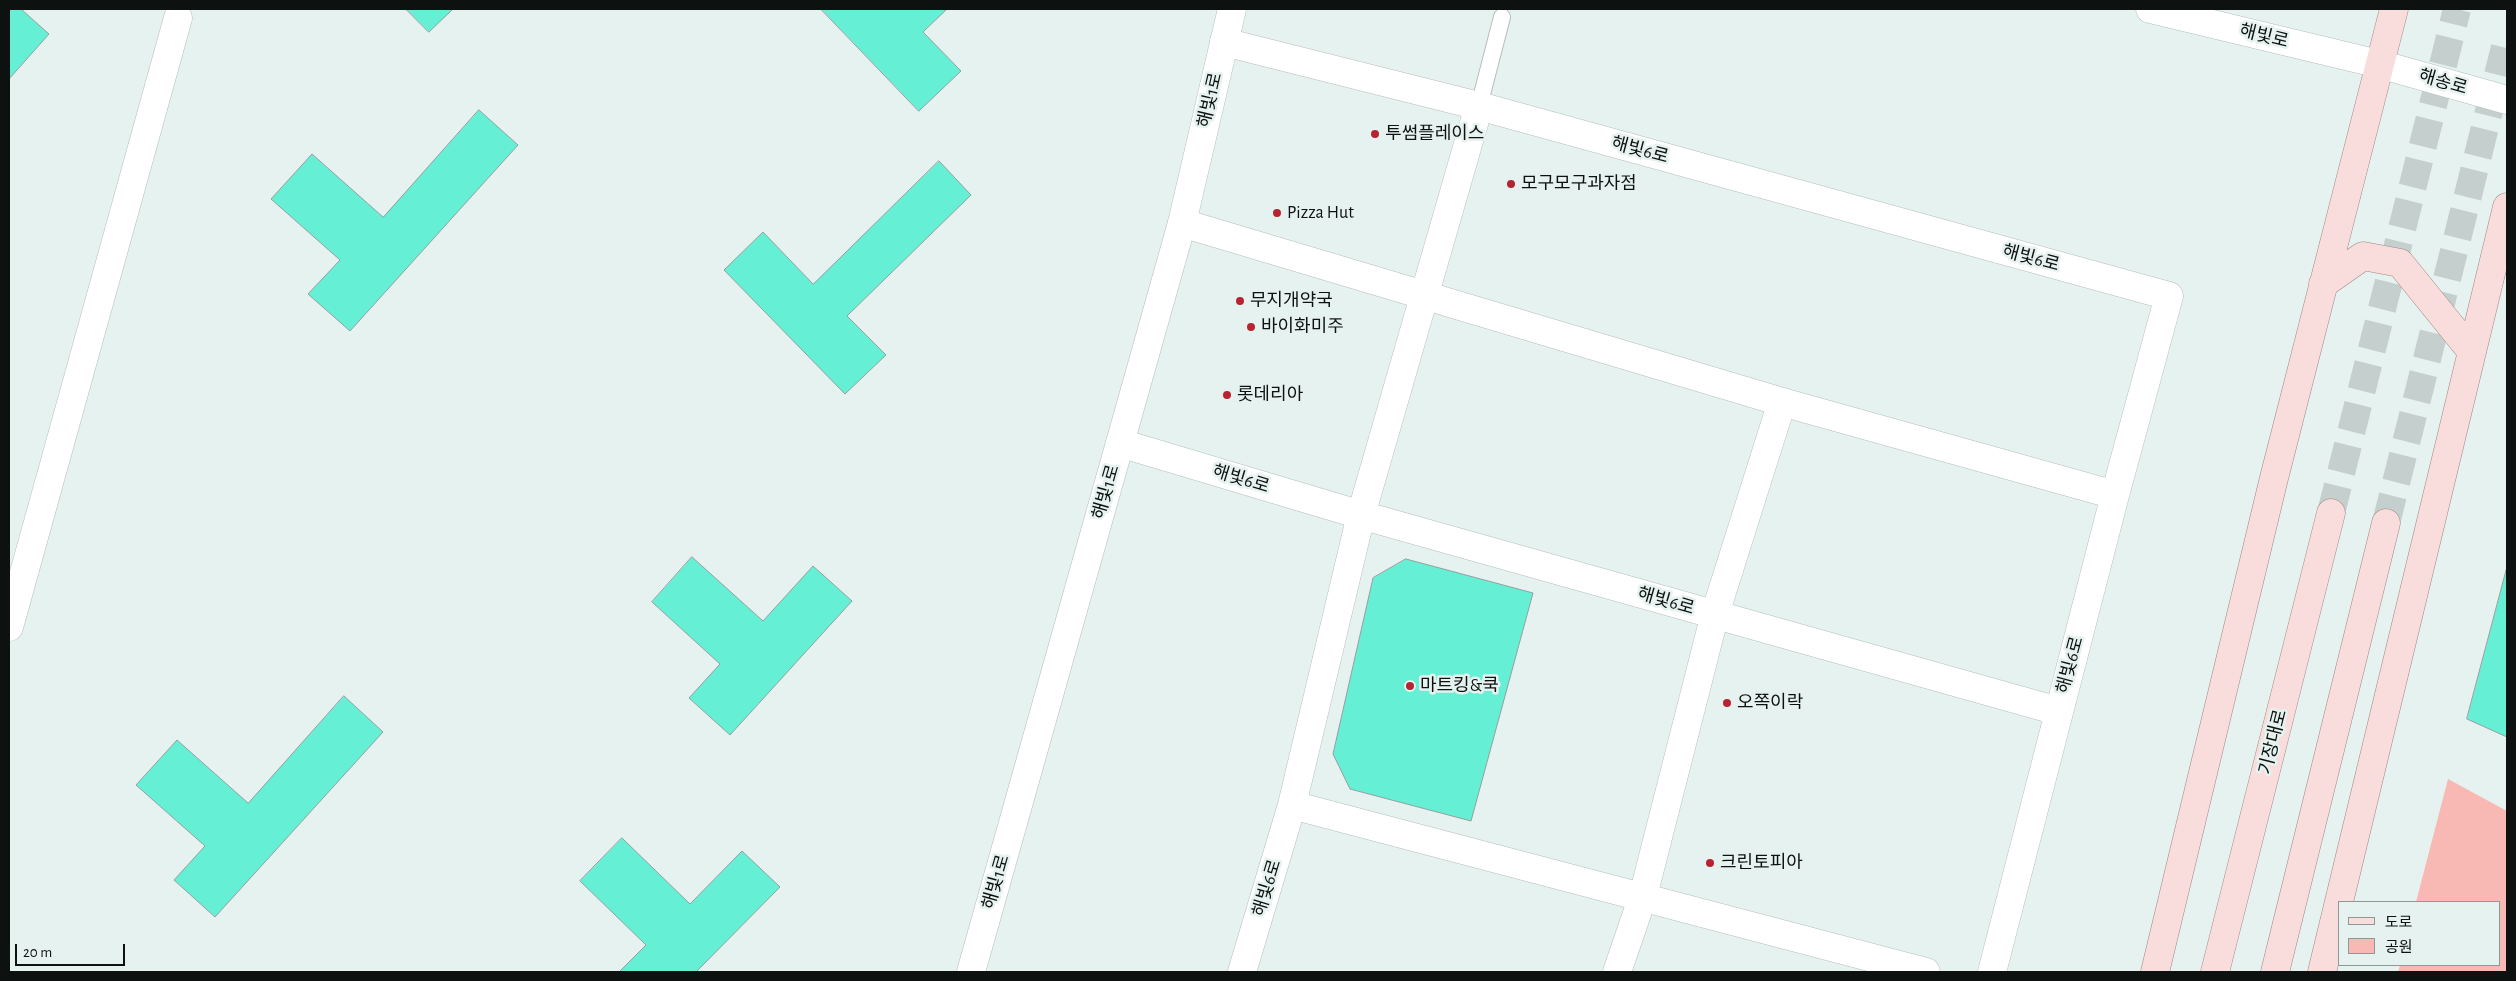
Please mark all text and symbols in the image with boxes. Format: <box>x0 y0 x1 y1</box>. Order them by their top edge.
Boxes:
street label: 해빛로 <box>2237 20 2291 52</box>
street label: 해송로 <box>2416 65 2470 99</box>
street label: 해빛1로 <box>1193 70 1227 130</box>
place label: 투썸플레이스 <box>1385 123 1484 145</box>
marker: 투썸플레이스 <box>1369 128 1381 140</box>
street label: 해빛6로 <box>1609 132 1671 168</box>
place label: 모구모구과자점 <box>1521 173 1637 195</box>
marker: 모구모구과자점 <box>1505 178 1517 190</box>
place label: Pizza Hut <box>1287 202 1354 224</box>
marker: Pizza Hut <box>1271 207 1283 219</box>
street label: 해빛6로 <box>2000 240 2062 276</box>
place label: 무지개약국 <box>1250 290 1333 312</box>
marker: 무지개약국 <box>1234 295 1246 307</box>
place label: 바이화미주 <box>1261 316 1344 338</box>
marker: 바이화미주 <box>1245 321 1257 333</box>
place label: 롯데리아 <box>1237 384 1303 406</box>
marker: 롯데리아 <box>1221 389 1233 401</box>
street label: 해빛6로 <box>1210 460 1272 498</box>
street label: 해빛1로 <box>1088 462 1124 522</box>
street label: 해빛6로 <box>1635 583 1697 619</box>
street label: 해빛6로 <box>2052 634 2088 696</box>
place label: 마트킹&쿡 <box>1420 675 1499 697</box>
marker: 마트킹&쿡 <box>1404 680 1416 692</box>
place label: 오쪽이락 <box>1737 692 1803 714</box>
marker: 오쪽이락 <box>1721 697 1733 709</box>
street label: 기장대로 <box>2255 707 2291 777</box>
street label: 해빛1로 <box>978 852 1014 912</box>
place label: 크린토피아 <box>1720 852 1803 874</box>
street label: 해빛6로 <box>1248 857 1286 919</box>
marker: 크린토피아 <box>1704 857 1716 869</box>
legend <box>2338 901 2501 966</box>
text: 도로 <box>2385 915 2413 930</box>
scale bar <box>18 934 128 966</box>
text: 공원 <box>2385 940 2413 955</box>
text: 20 m <box>23 945 52 960</box>

